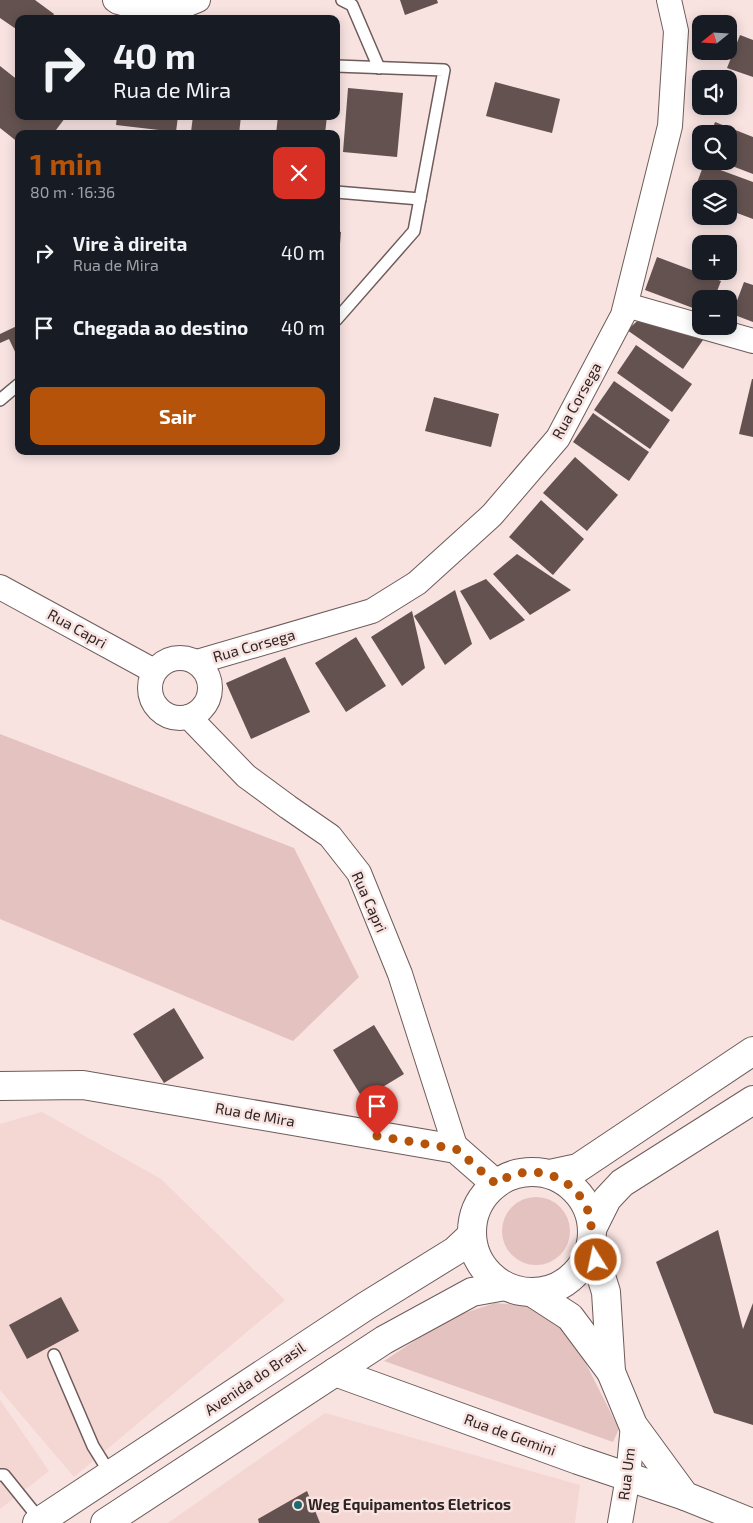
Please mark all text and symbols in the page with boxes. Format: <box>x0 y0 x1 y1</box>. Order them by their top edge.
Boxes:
north arrow <box>692 15 738 60</box>
map controls <box>692 15 737 335</box>
text: 40 m <box>113 34 196 76</box>
icon: right <box>30 35 95 100</box>
button: sound <box>692 70 737 115</box>
text: Rua de Mira <box>113 76 231 102</box>
button: search <box>692 125 737 170</box>
text: 1 min <box>30 145 102 181</box>
button: close <box>273 147 325 199</box>
button: layers <box>692 180 737 225</box>
text: 80 m · 16:36 <box>30 182 115 201</box>
text: Vire à direita <box>73 232 187 255</box>
button: + <box>692 235 737 280</box>
icon: right <box>30 239 58 267</box>
text: 40 m <box>281 241 325 264</box>
text: Rua de Mira <box>73 255 159 274</box>
button: − <box>692 290 737 335</box>
icon: arrive <box>30 314 58 342</box>
text: Chegada ao destino <box>73 316 248 339</box>
text: 40 m <box>281 316 325 339</box>
street label: Rua Corsega <box>548 359 605 442</box>
button: Sair <box>30 387 325 445</box>
street label: Rua Capri <box>45 605 110 652</box>
street label: Rua Corsega <box>211 625 297 665</box>
street label: Rua Capri <box>349 868 391 935</box>
pin <box>356 1085 398 1136</box>
icon: arrive <box>363 1092 391 1120</box>
street label: Rua de Mira <box>214 1098 296 1130</box>
position arrow <box>569 1233 621 1285</box>
street label: Avenida do Brasil <box>201 1338 309 1418</box>
street label: Rua de Gemini <box>462 1409 559 1459</box>
street label: Rua Um <box>614 1447 638 1501</box>
place label: Weg Equipamentos Eletricos <box>308 1495 511 1513</box>
marker: Weg Equipamentos Eletricos <box>292 1499 304 1511</box>

